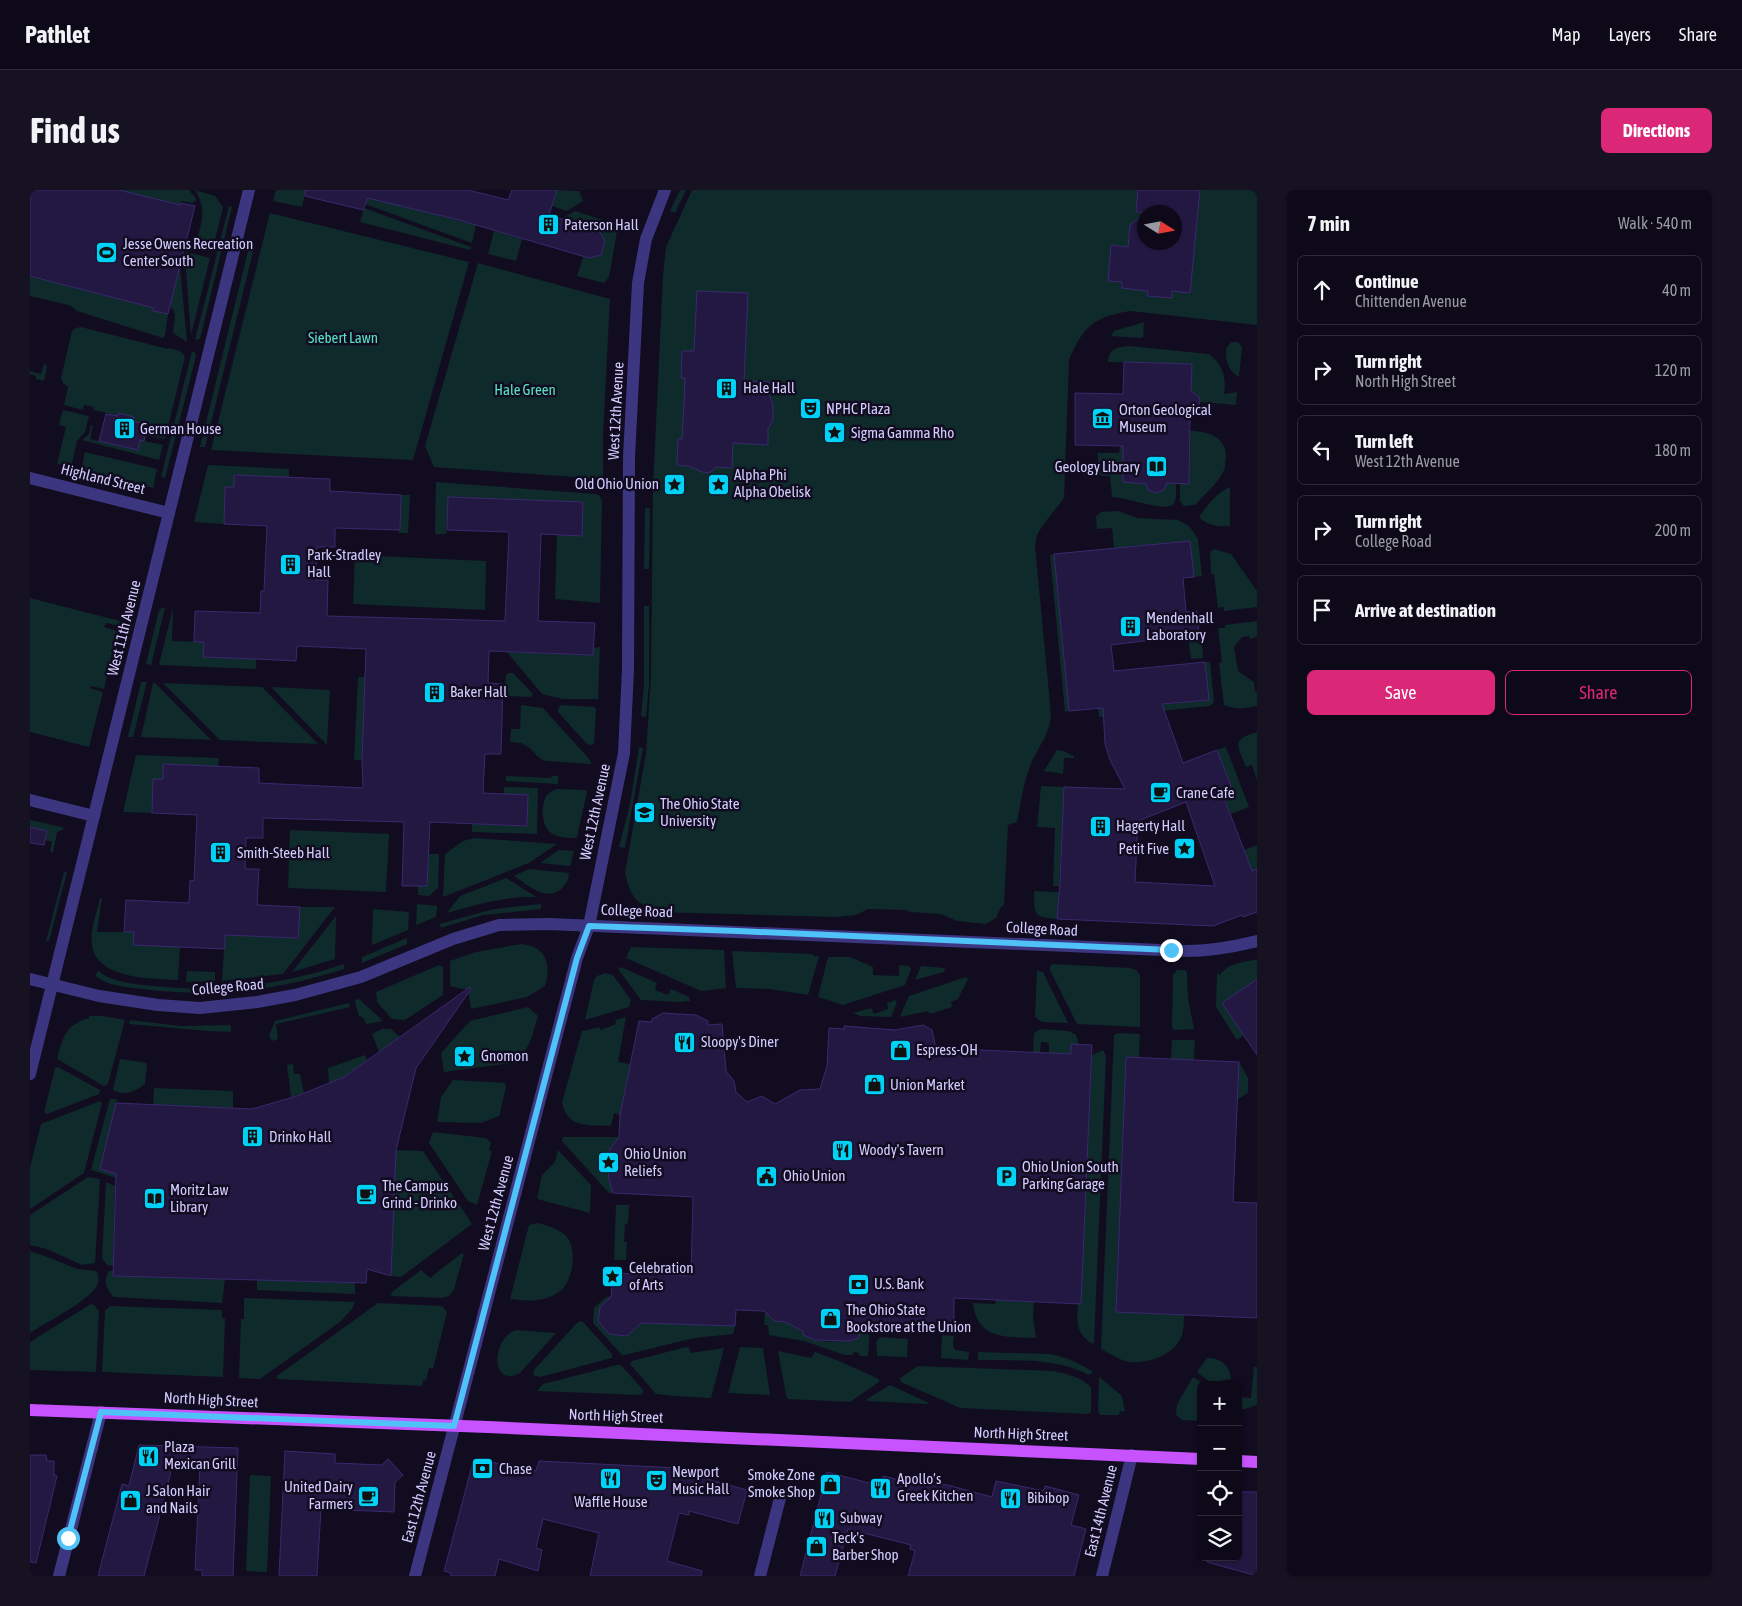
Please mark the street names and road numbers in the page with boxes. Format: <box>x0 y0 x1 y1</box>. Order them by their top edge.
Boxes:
street label: West 12th Avenue <box>604 361 627 460</box>
street label: Highland Street <box>59 460 147 497</box>
street label: West 11th Avenue <box>103 578 144 678</box>
street label: West 12th Avenue <box>576 762 613 862</box>
street label: College Road <box>601 901 673 920</box>
street label: College Road <box>1006 918 1078 939</box>
street label: College Road <box>191 975 265 998</box>
street label: West 12th Avenue <box>475 1153 516 1252</box>
street label: North High Street <box>163 1389 259 1410</box>
street label: North High Street <box>568 1405 664 1426</box>
street label: North High Street <box>973 1423 1069 1444</box>
street label: East 12th Avenue <box>398 1449 439 1545</box>
street label: East 14th Avenue <box>1081 1463 1120 1559</box>

